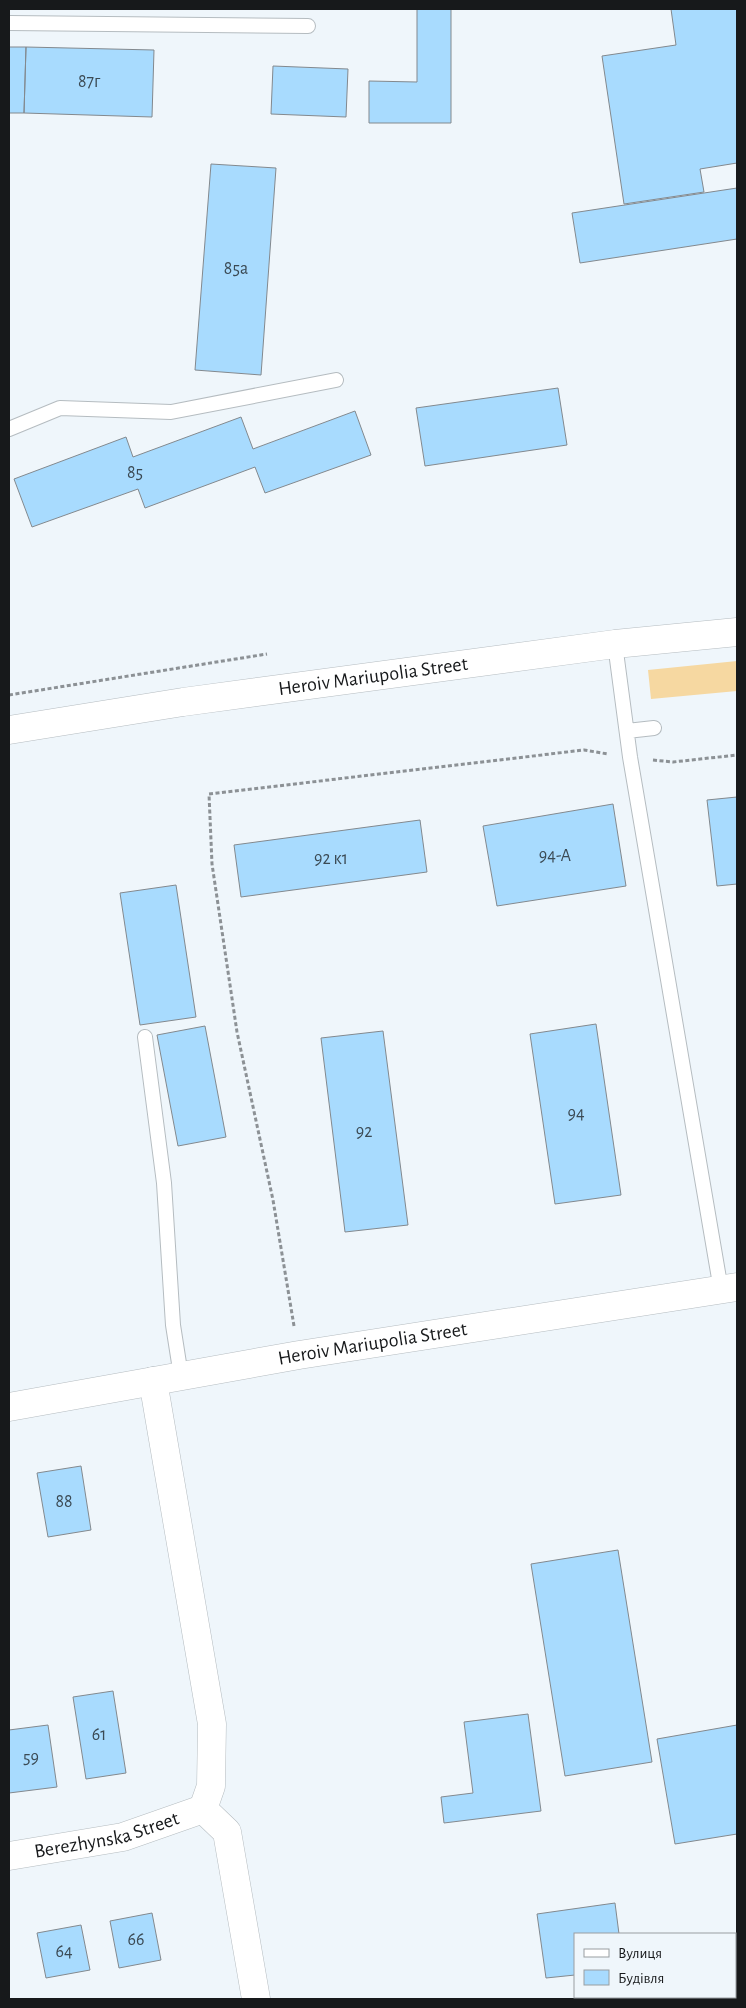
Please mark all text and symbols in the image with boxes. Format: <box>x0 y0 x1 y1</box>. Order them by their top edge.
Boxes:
house number: 87г <box>78 73 101 91</box>
house number: 85а <box>224 260 248 278</box>
house number: 85 <box>127 464 143 482</box>
street label: Heroiv Mariupolia Street <box>277 654 470 699</box>
house number: 94-А <box>539 847 572 865</box>
house number: 92 к1 <box>314 850 348 868</box>
house number: 94 <box>567 1105 585 1123</box>
house number: 92 <box>356 1123 372 1141</box>
street label: Heroiv Mariupolia Street <box>276 1319 469 1369</box>
house number: 88 <box>55 1493 73 1511</box>
house number: 61 <box>92 1726 106 1744</box>
house number: 59 <box>23 1749 39 1767</box>
street label: Berezhynska Street <box>33 1808 182 1862</box>
house number: 66 <box>128 1931 144 1949</box>
legend <box>574 1933 736 1998</box>
house number: 64 <box>55 1943 73 1961</box>
text: Вулиця <box>618 1946 662 1961</box>
text: Будівля <box>618 1971 664 1986</box>

